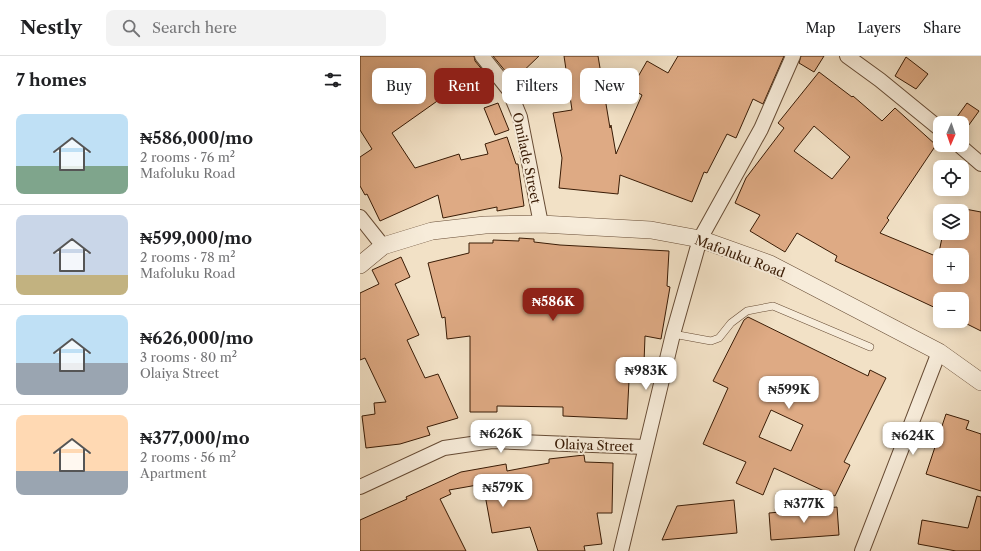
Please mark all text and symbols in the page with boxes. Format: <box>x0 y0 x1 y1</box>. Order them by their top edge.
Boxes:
search box <box>106 10 386 46</box>
text: Nestly <box>20 16 82 39</box>
icon: search <box>120 17 142 39</box>
text: Search here <box>152 18 237 37</box>
text: Map <box>805 19 835 37</box>
text: Layers <box>857 19 901 37</box>
text: Share <box>923 19 961 37</box>
chip: Buy <box>372 68 426 104</box>
chip: Rent <box>434 68 494 104</box>
chip: Filters <box>502 68 572 104</box>
chip: New <box>580 68 639 104</box>
icon: filters <box>322 69 344 91</box>
text: 7 homes <box>16 70 87 90</box>
street label: Omilade Street <box>509 111 545 206</box>
north arrow <box>933 116 969 152</box>
map controls <box>933 116 969 328</box>
text: ₦586,000/mo <box>140 128 253 148</box>
icon: home <box>48 130 96 178</box>
text: 2 rooms · 76 m² <box>140 149 235 165</box>
button: locate <box>933 160 969 196</box>
text: Mafoluku Road <box>140 165 235 181</box>
button: layers <box>933 204 969 240</box>
text: ₦599,000/mo <box>140 228 252 248</box>
icon: home <box>48 231 96 279</box>
street label: Mafoluku Road <box>693 231 787 281</box>
button: + <box>933 248 969 284</box>
text: 2 rooms · 78 m² <box>140 249 236 265</box>
text: Mafoluku Road <box>140 265 235 281</box>
pin: ₦586K <box>525 288 581 322</box>
button: − <box>933 292 969 328</box>
text: ₦586K <box>532 293 574 309</box>
text: ₦626,000/mo <box>140 328 253 348</box>
icon: home <box>48 331 96 379</box>
text: 3 rooms · 80 m² <box>140 349 237 365</box>
pin: ₦983K <box>618 357 674 391</box>
text: ₦983K <box>625 362 667 378</box>
text: Olaiya Street <box>140 365 219 381</box>
pin: ₦599K <box>761 376 817 410</box>
text: ₦599K <box>768 381 810 397</box>
pin: ₦626K <box>473 420 529 454</box>
pin: ₦624K <box>885 422 941 456</box>
text: ₦626K <box>480 425 522 441</box>
text: ₦624K <box>892 427 934 443</box>
text: ₦377,000/mo <box>140 428 249 448</box>
icon: home <box>48 431 96 479</box>
street label: Olaiya Street <box>554 436 634 454</box>
text: 2 rooms · 56 m² <box>140 449 236 465</box>
text: Apartment <box>140 465 207 481</box>
pin: ₦579K <box>475 474 531 508</box>
text: ₦579K <box>482 479 524 495</box>
pin: ₦377K <box>776 490 832 524</box>
text: ₦377K <box>784 495 824 511</box>

